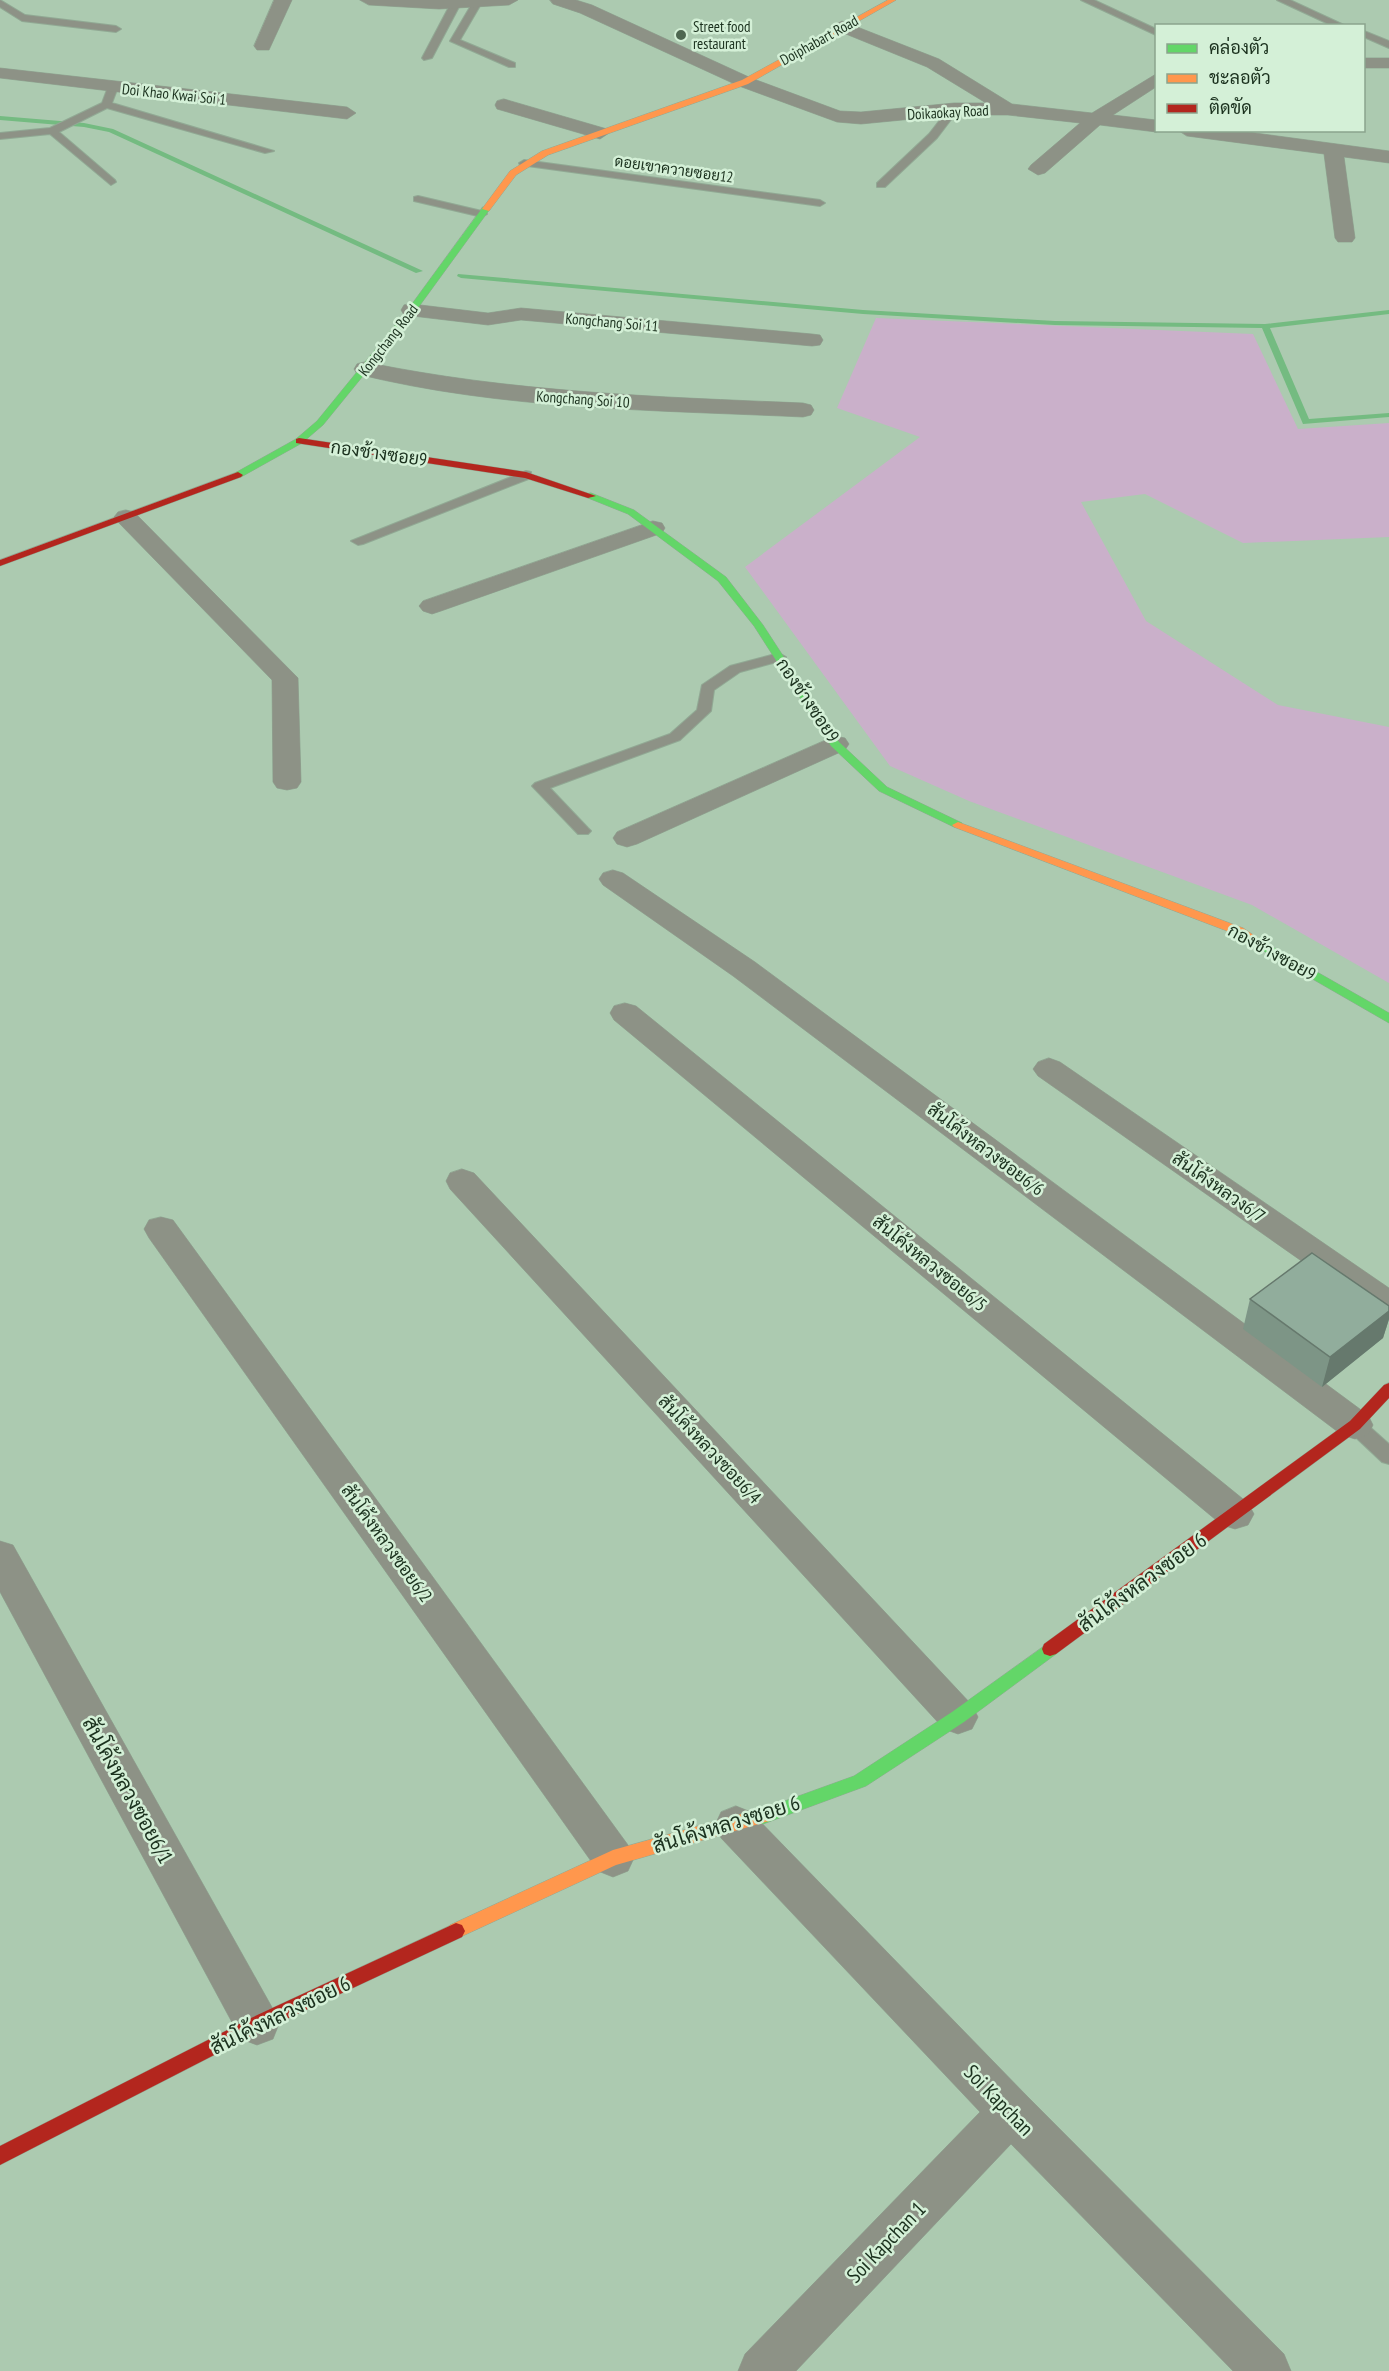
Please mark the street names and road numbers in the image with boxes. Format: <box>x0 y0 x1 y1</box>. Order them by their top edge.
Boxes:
street label: Doiphabart Road <box>777 11 861 69</box>
street label: Doi Khao Kwai Soi 1 <box>121 79 227 109</box>
street label: Doikaokay Road <box>907 100 989 124</box>
street label: ดอยเขาควายซอย12 <box>613 151 735 187</box>
street label: Kongchang Road <box>354 300 422 380</box>
street label: Kongchang Soi 11 <box>565 308 659 336</box>
street label: Kongchang Soi 10 <box>536 386 630 412</box>
street label: กองช้างซอย9 <box>329 435 429 471</box>
street label: กองช้างซอย9 <box>771 653 845 747</box>
street label: กองช้างซอย9 <box>1224 918 1320 986</box>
street label: สันโค้งหลวงซอย6/6 <box>923 1097 1050 1200</box>
street label: สันโค้งหลวง6/7 <box>1168 1146 1271 1228</box>
street label: สันโค้งหลวงซอย6/5 <box>868 1209 992 1316</box>
street label: สันโค้งหลวงซอย6/4 <box>654 1389 767 1508</box>
street label: สันโค้งหลวงซอย6/2 <box>336 1479 438 1607</box>
street label: สันโค้งหลวงซอย 6 <box>1072 1526 1212 1638</box>
street label: สันโค้งหลวงซอย6/1 <box>76 1712 180 1868</box>
street label: สันโค้งหลวงซอย 6 <box>649 1789 803 1859</box>
street label: สันโค้งหลวงซอย 6 <box>205 1969 355 2061</box>
street label: Soi Kapchan <box>958 2059 1040 2141</box>
street label: Soi Kapchan 1 <box>841 2196 931 2288</box>

